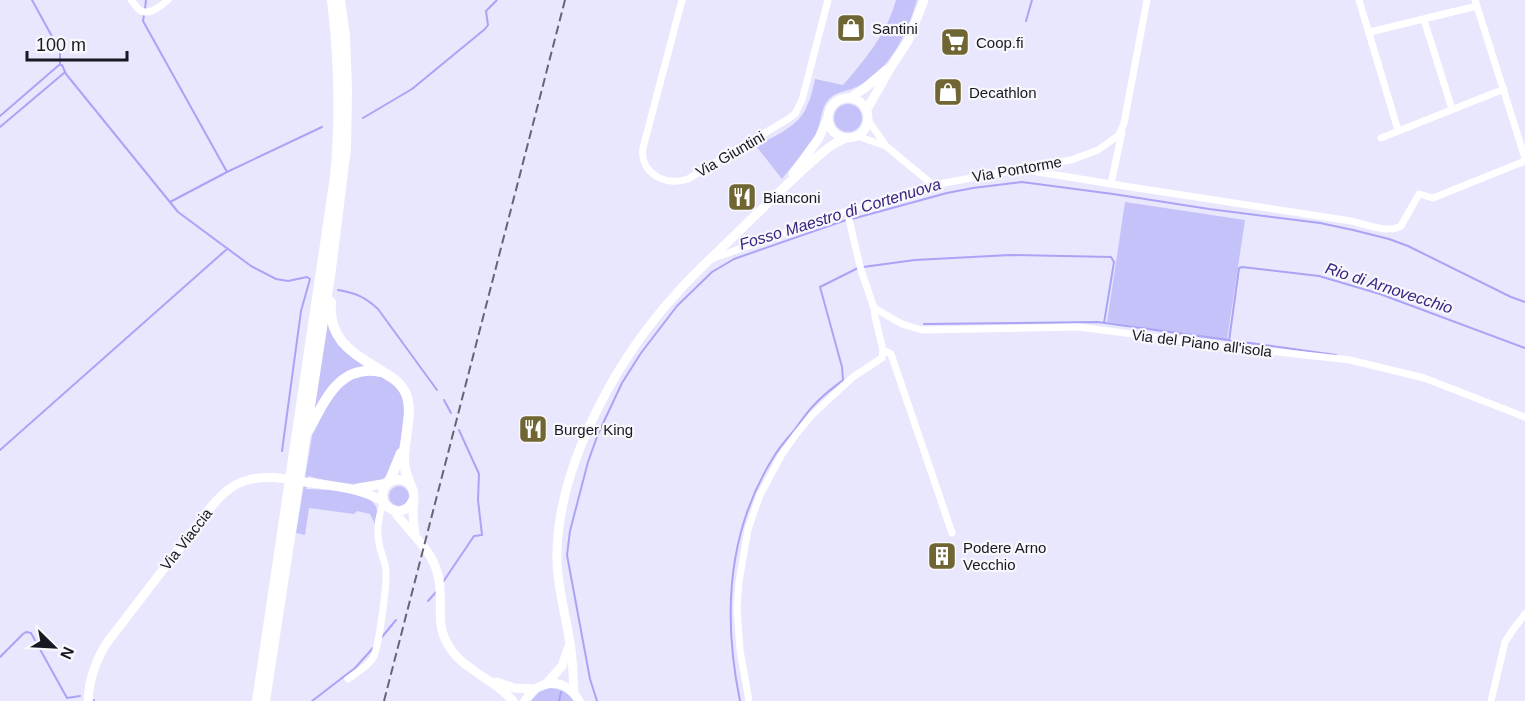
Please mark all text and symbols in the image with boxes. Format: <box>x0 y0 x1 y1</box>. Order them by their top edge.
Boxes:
shop icon: Santini <box>835 12 867 44</box>
place label: Santini <box>872 20 918 37</box>
scale bar <box>27 24 128 62</box>
supermarket icon: Coop.fi <box>939 26 971 58</box>
place label: Coop.fi <box>976 34 1024 51</box>
text: 100 m <box>36 35 86 55</box>
shop icon: Decathlon <box>932 76 964 108</box>
place label: Decathlon <box>969 84 1037 101</box>
street label: Via Giuntini <box>693 128 767 180</box>
street label: Via Pontorme <box>971 153 1063 185</box>
water label: Fosso Maestro di Cortenuova <box>737 175 943 253</box>
restaurant icon: Bianconi <box>726 181 758 213</box>
place label: Bianconi <box>763 189 821 206</box>
water label: Rio di Arnovecchio <box>1323 259 1455 317</box>
street label: Via del Piano all'isola <box>1131 326 1274 360</box>
restaurant icon: Burger King <box>517 413 549 445</box>
place label: Burger King <box>554 421 633 438</box>
street label: Via Viaccia <box>157 504 216 573</box>
place label: Podere Arno Vecchio <box>963 539 1046 573</box>
building icon: Podere Arno Vecchio <box>926 540 958 572</box>
north arrow <box>24 617 84 677</box>
text: N <box>57 644 77 662</box>

